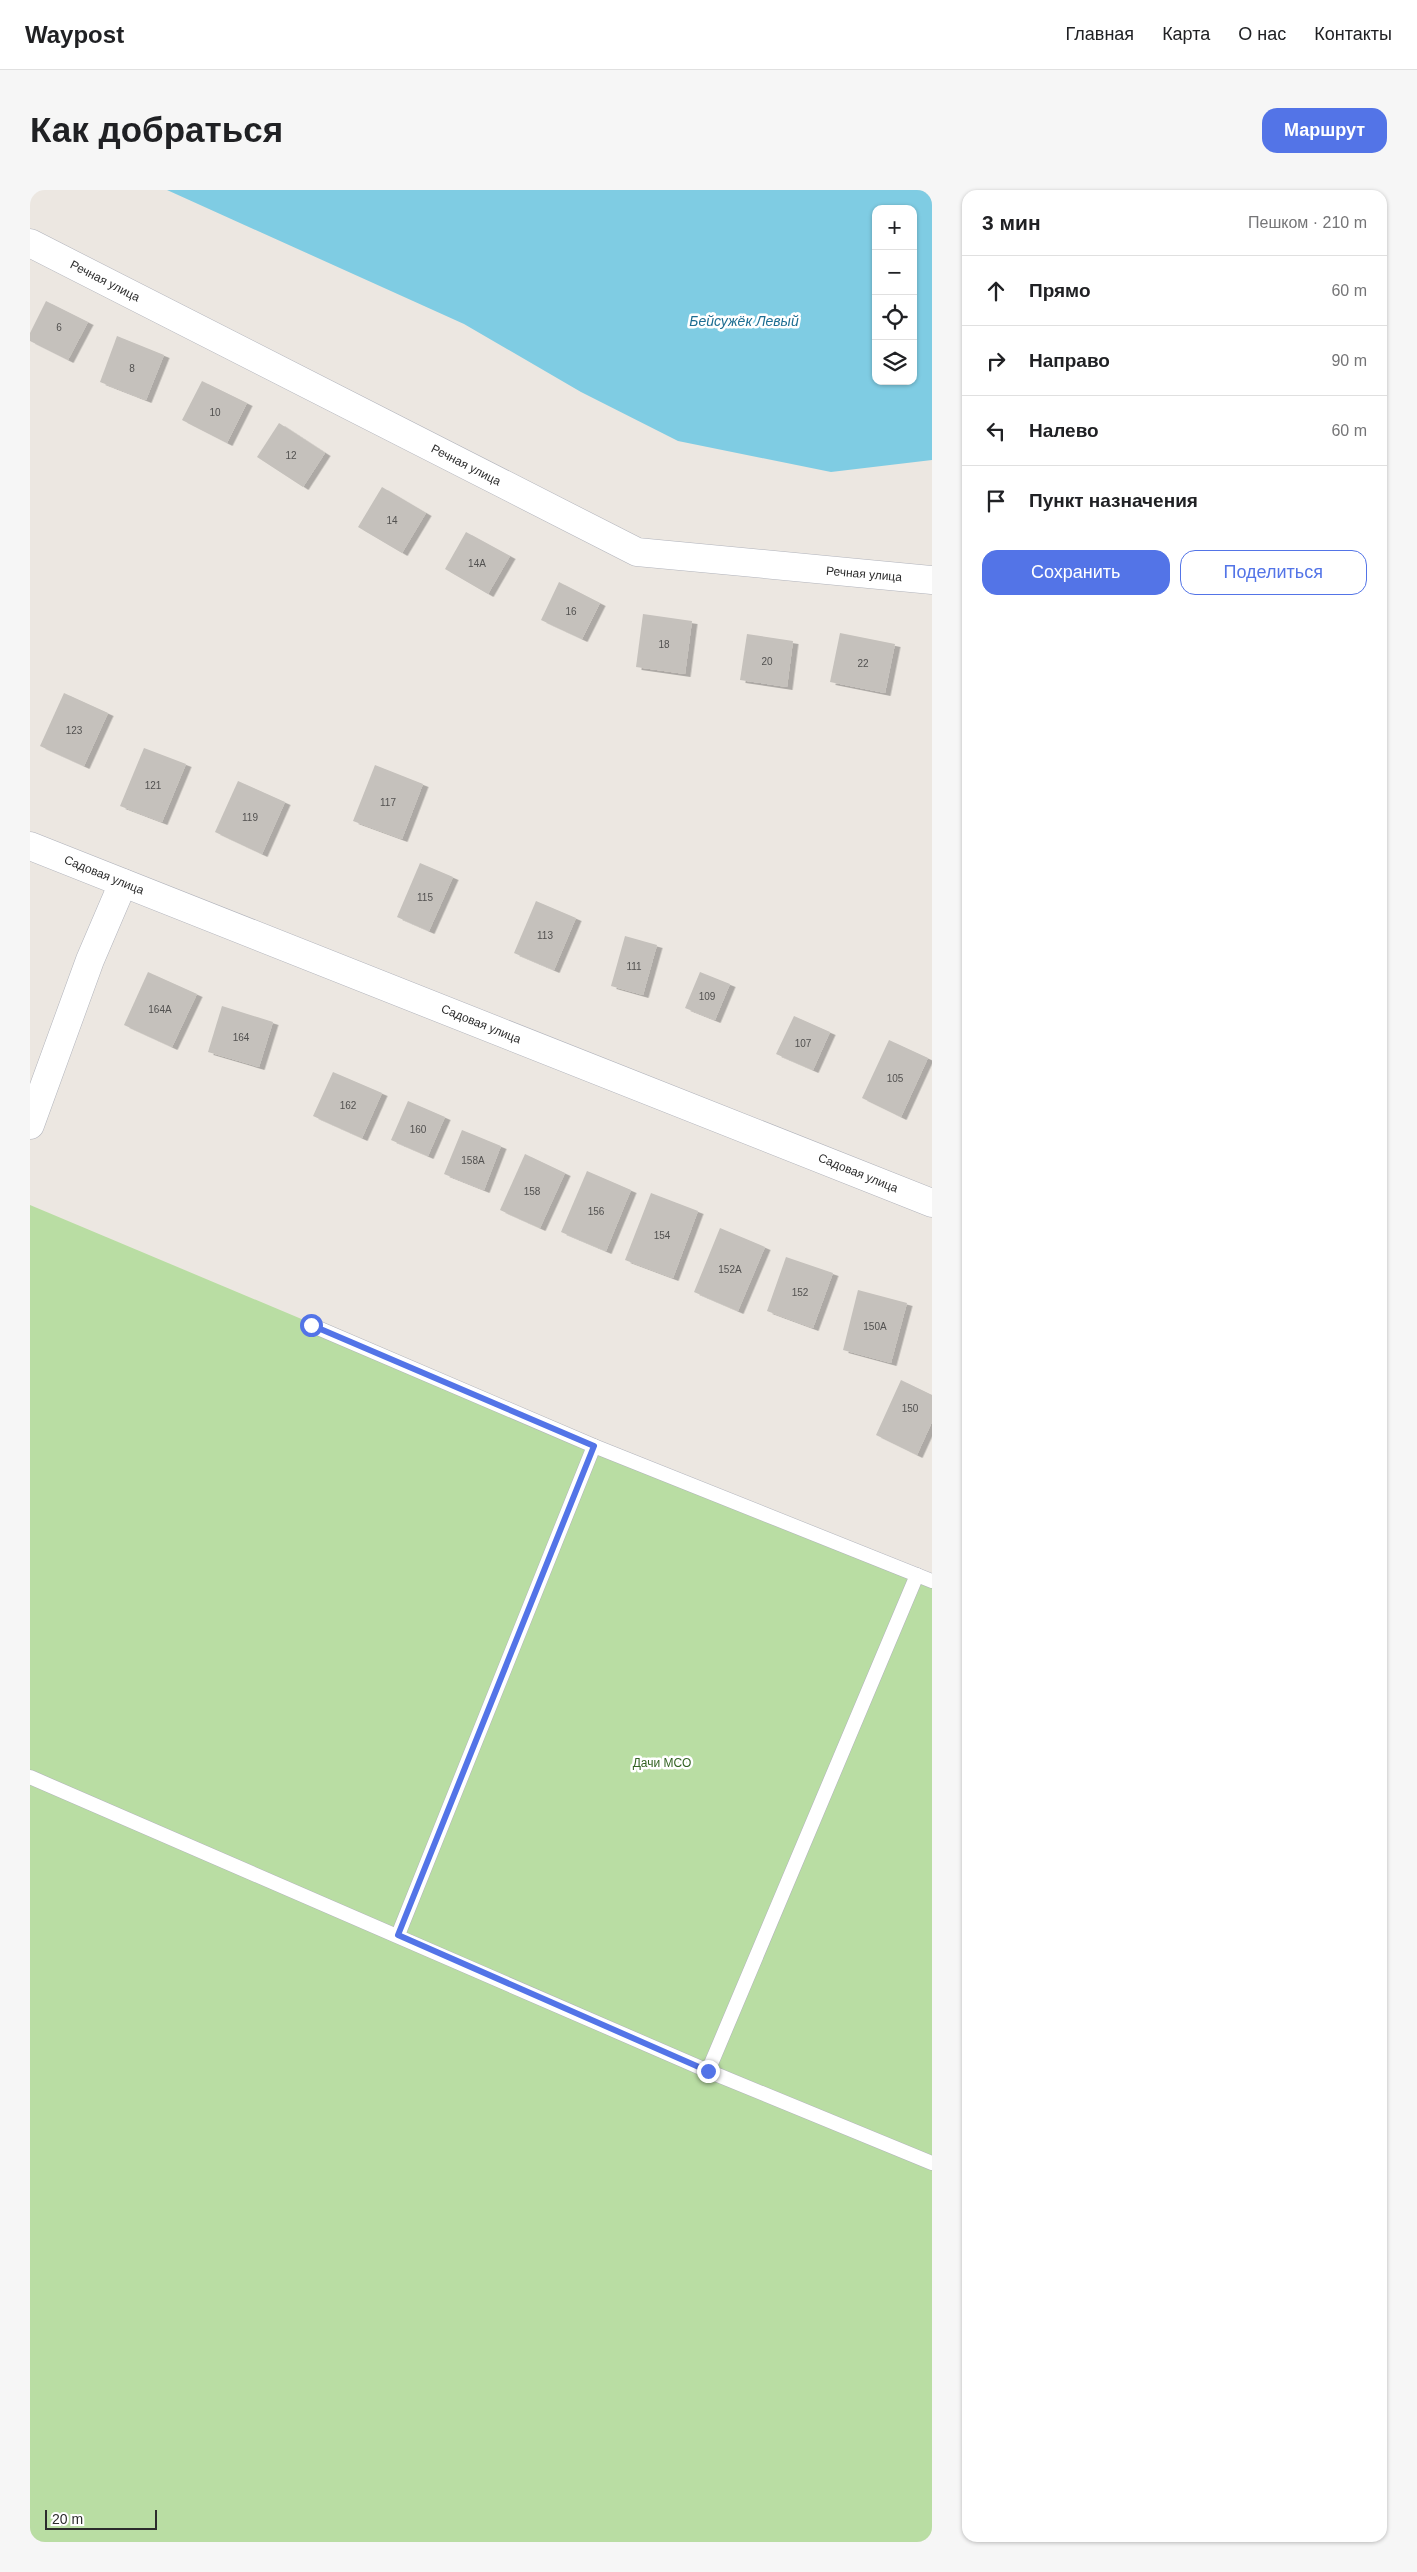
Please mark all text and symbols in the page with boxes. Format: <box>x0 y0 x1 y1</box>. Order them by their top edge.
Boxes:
text: Waypost <box>25 21 124 48</box>
text: Главная <box>1066 24 1134 44</box>
text: Карта <box>1162 24 1210 44</box>
text: О нас <box>1238 24 1286 44</box>
text: Контакты <box>1314 24 1392 44</box>
button: Маршрут <box>1262 108 1387 153</box>
text: Как добраться <box>30 110 283 149</box>
map controls <box>872 205 917 385</box>
button: + <box>872 205 917 250</box>
text: 3 мин <box>982 211 1041 234</box>
text: Пешком · 210 m <box>1248 214 1367 231</box>
button: − <box>872 250 917 295</box>
street label: Речная улица <box>68 257 142 305</box>
icon: ahead <box>982 277 1010 305</box>
text: Прямо <box>1029 280 1091 301</box>
text: 60 m <box>1331 282 1367 299</box>
button: locate <box>872 295 917 340</box>
water label: Бейсужёк Левый <box>689 313 799 329</box>
house number: 6 <box>56 322 62 333</box>
button: layers <box>872 340 917 385</box>
icon: right <box>982 347 1010 375</box>
text: Направо <box>1029 350 1110 371</box>
text: 90 m <box>1331 352 1367 369</box>
house number: 8 <box>129 363 135 374</box>
house number: 10 <box>209 407 221 418</box>
icon: left <box>982 417 1010 445</box>
text: Налево <box>1029 420 1099 441</box>
text: 60 m <box>1331 422 1367 439</box>
street label: Речная улица <box>429 441 503 489</box>
house number: 12 <box>285 450 297 461</box>
icon: arrive <box>982 487 1010 515</box>
text: Пункт назначения <box>1029 490 1198 511</box>
house number: 14 <box>386 515 398 526</box>
button: Сохранить <box>982 550 1170 595</box>
button: Поделиться <box>1180 550 1367 595</box>
house number: 14А <box>468 558 486 569</box>
street label: Речная улица <box>825 564 903 584</box>
house number: 16 <box>565 606 577 617</box>
house number: 18 <box>658 639 670 650</box>
house number: 20 <box>761 656 773 667</box>
house number: 22 <box>857 658 869 669</box>
house number: 123 <box>66 725 83 736</box>
house number: 121 <box>145 780 162 791</box>
house number: 117 <box>380 797 396 808</box>
house number: 119 <box>242 812 258 823</box>
street label: Садовая улица <box>62 853 146 898</box>
house number: 115 <box>417 892 433 903</box>
house number: 113 <box>537 930 553 941</box>
house number: 111 <box>626 961 642 972</box>
house number: 109 <box>699 991 716 1002</box>
street label: Садовая улица <box>439 1002 523 1047</box>
house number: 164А <box>148 1004 172 1015</box>
house number: 164 <box>233 1032 250 1043</box>
house number: 107 <box>795 1038 812 1049</box>
house number: 105 <box>887 1073 904 1084</box>
house number: 162 <box>340 1100 357 1111</box>
house number: 160 <box>410 1124 427 1135</box>
street label: Садовая улица <box>816 1151 900 1196</box>
house number: 158А <box>461 1155 485 1166</box>
house number: 158 <box>524 1186 541 1197</box>
house number: 156 <box>588 1206 605 1217</box>
house number: 154 <box>654 1230 671 1241</box>
house number: 152А <box>718 1264 742 1275</box>
house number: 152 <box>792 1287 809 1298</box>
route start <box>300 1314 323 1337</box>
house number: 150А <box>863 1321 887 1332</box>
house number: 150 <box>902 1403 919 1414</box>
park label: Дачи МСО <box>633 1756 691 1770</box>
route end <box>697 2060 720 2083</box>
scale bar <box>45 2507 158 2530</box>
text: 20 m <box>52 2511 83 2527</box>

